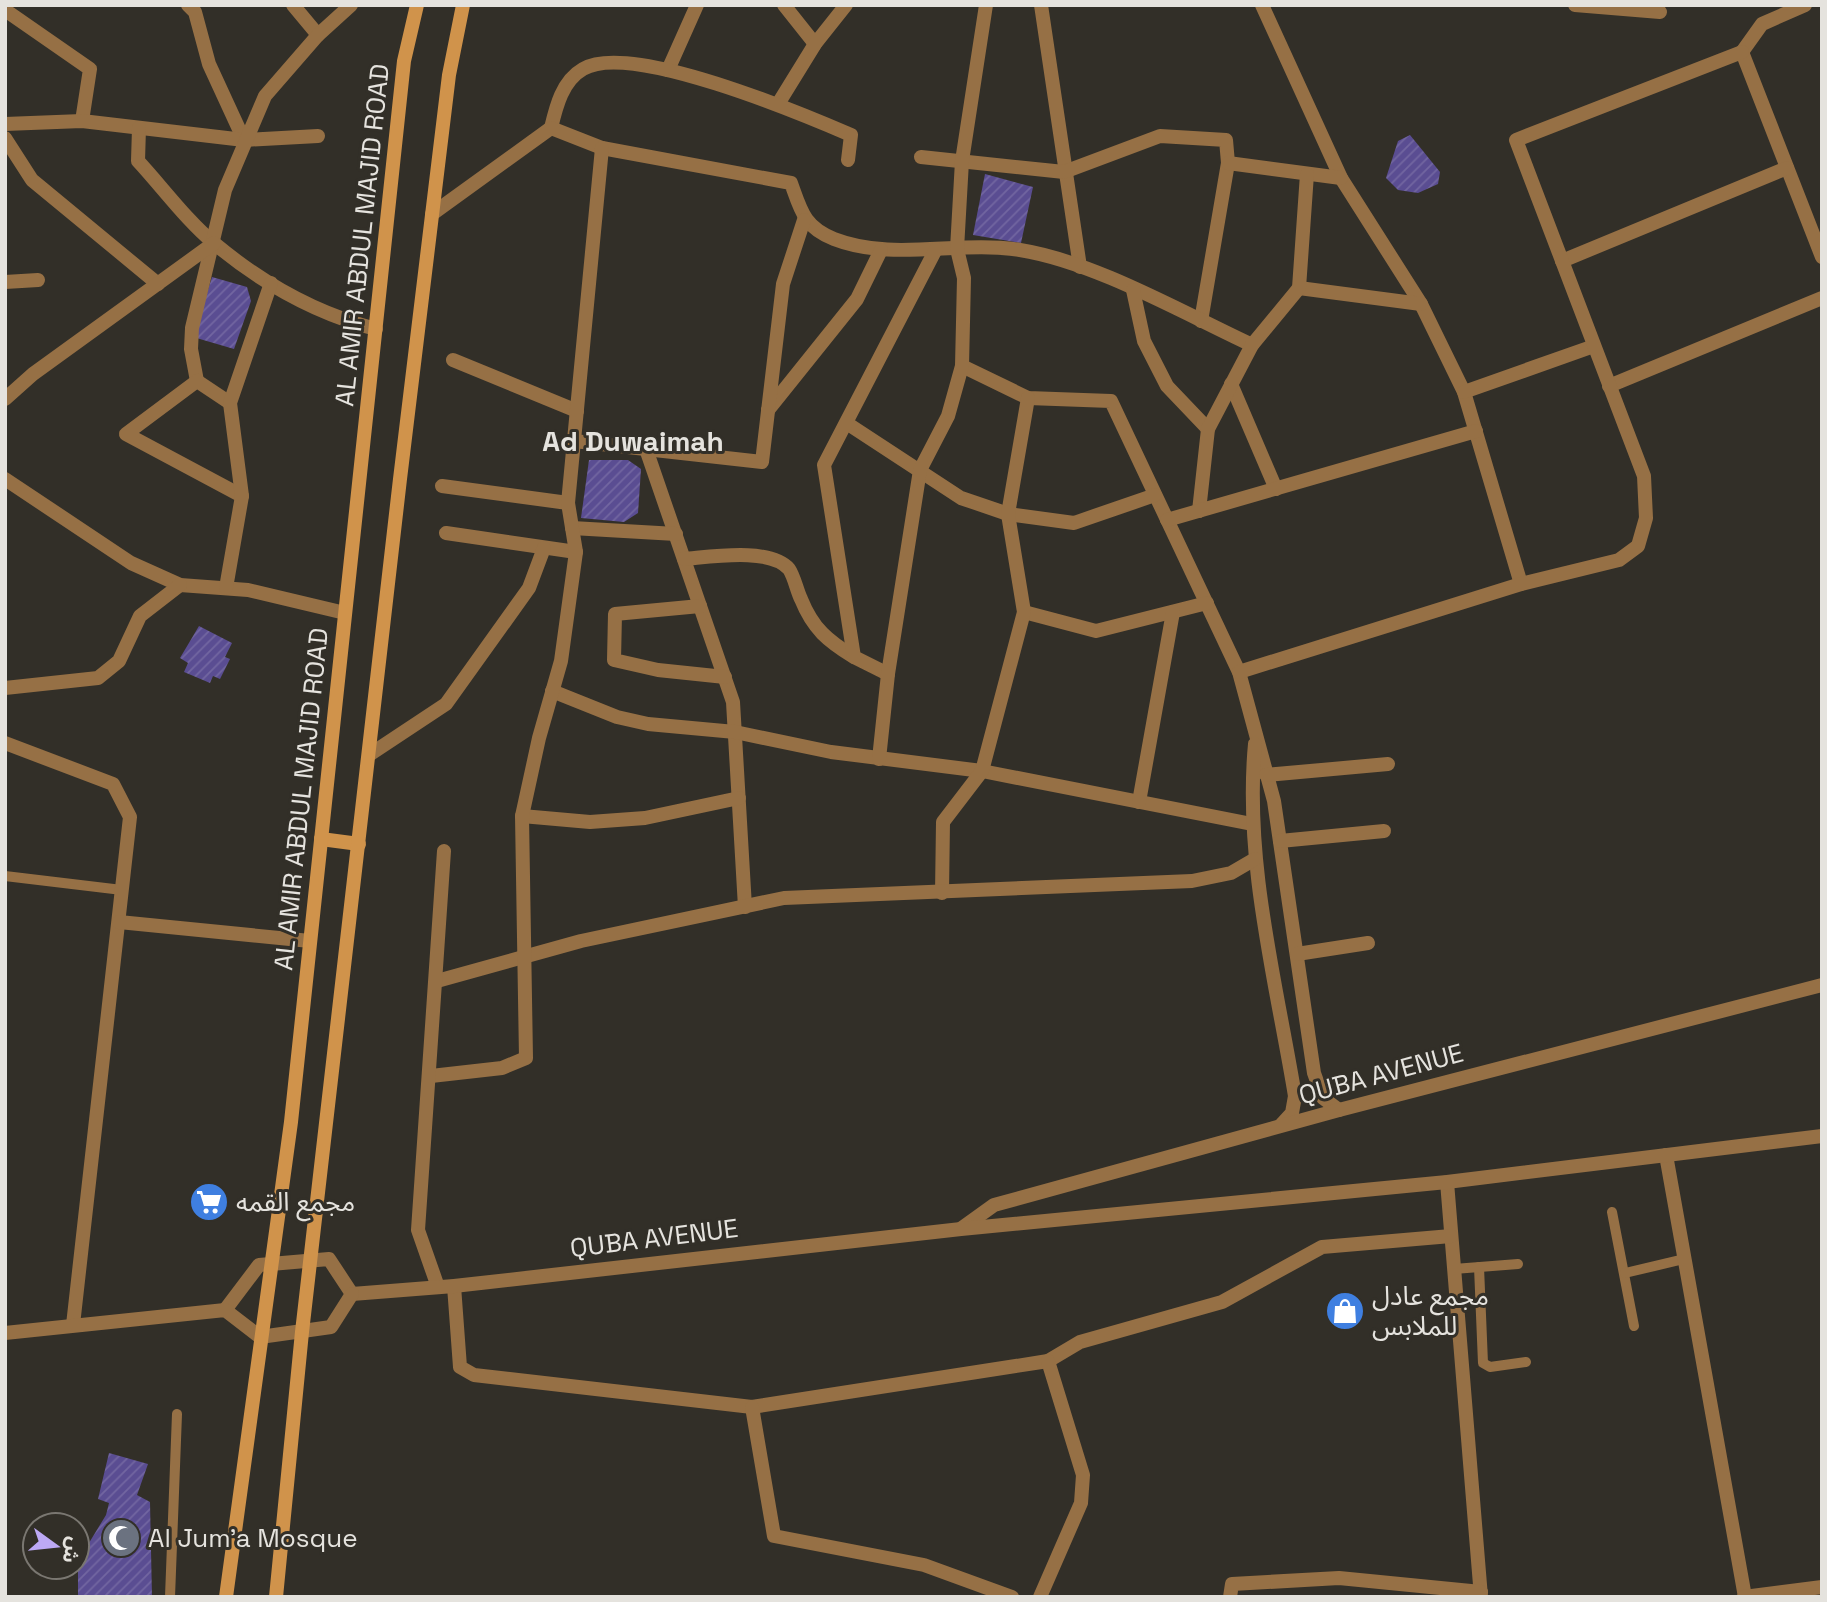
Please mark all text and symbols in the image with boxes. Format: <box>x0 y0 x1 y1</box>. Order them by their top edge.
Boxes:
street label: AL AMIR ABDUL MAJID ROAD <box>327 62 397 408</box>
district label: Ad Duwaimah <box>542 423 724 459</box>
street label: AL AMIR ABDUL MAJID ROAD <box>266 626 336 972</box>
street label: QUBA AVENUE <box>1295 1036 1467 1112</box>
supermarket icon: مجمع القمه <box>188 1181 230 1223</box>
place label: مجمع القمه <box>236 1185 355 1222</box>
street label: QUBA AVENUE <box>568 1211 740 1265</box>
place label: مجمع عادل للملابس <box>1372 1279 1489 1343</box>
shop icon: مجمع عادل للملابس <box>1324 1290 1366 1332</box>
north arrow <box>21 1511 91 1581</box>
mosque icon: Al Jum'a Mosque <box>100 1517 142 1559</box>
place label: Al Jum'a Mosque <box>148 1521 358 1555</box>
text: ش <box>56 1534 87 1566</box>

